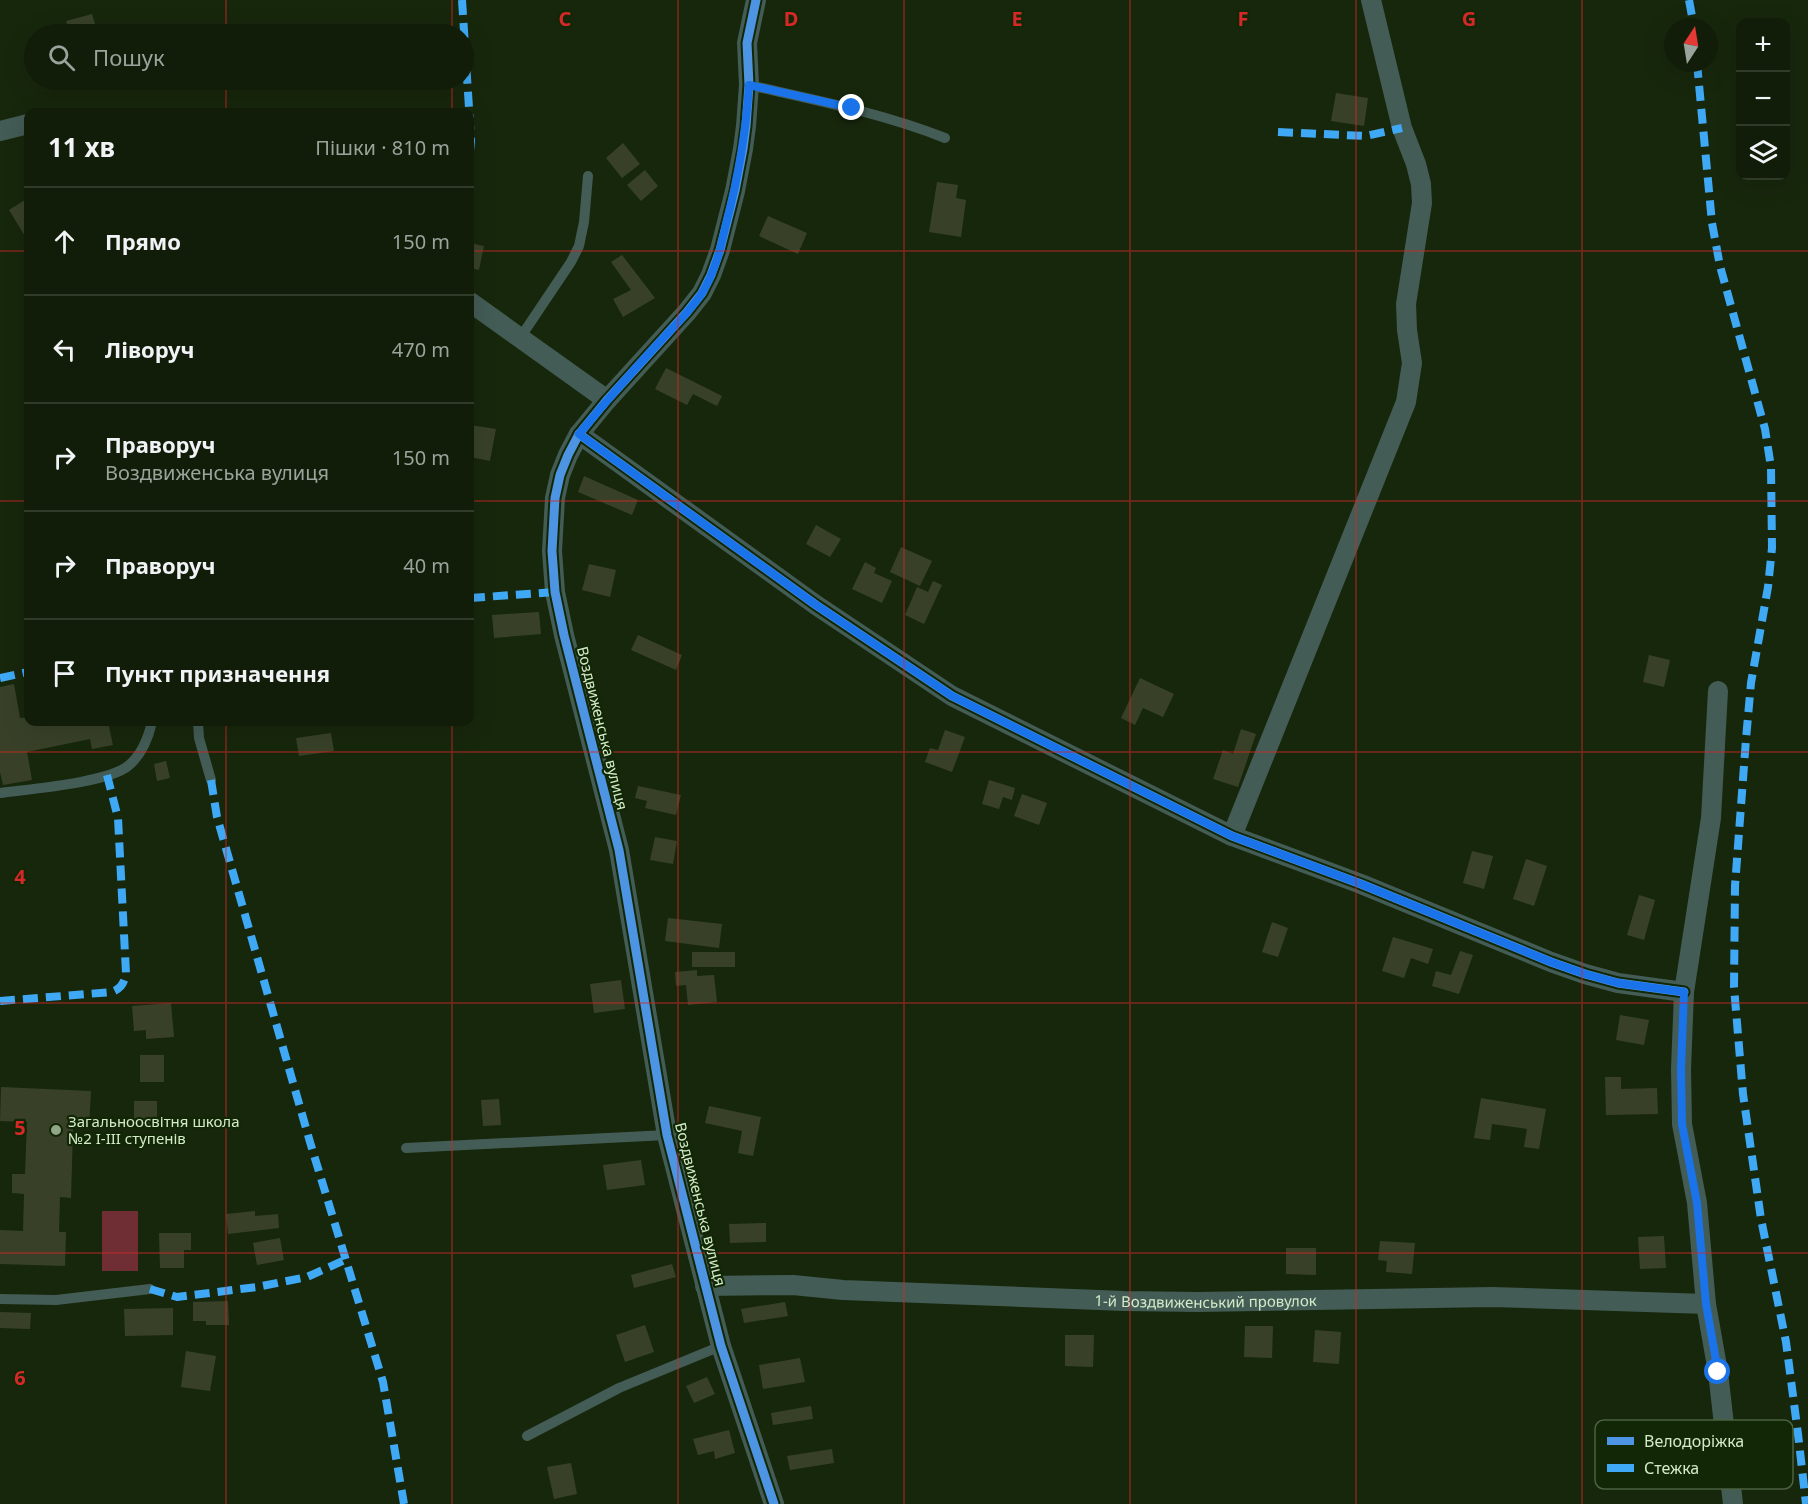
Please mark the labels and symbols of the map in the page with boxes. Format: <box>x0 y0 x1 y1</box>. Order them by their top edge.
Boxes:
text: C <box>559 5 572 32</box>
text: D <box>784 5 798 32</box>
text: E <box>1011 5 1023 32</box>
text: F <box>1238 5 1248 32</box>
text: G <box>1462 5 1476 32</box>
north arrow <box>1664 18 1718 72</box>
route end <box>838 94 864 120</box>
street label: Воздвиженська вулиця <box>573 644 633 812</box>
text: 4 <box>14 863 26 890</box>
place label: Загальноосвітня школа №2 I-III ступенів <box>68 1111 240 1148</box>
text: 5 <box>14 1114 26 1141</box>
street label: Воздвиженська вулиця <box>671 1120 731 1288</box>
marker: Загальноосвітня школа №2 I-III ступенів <box>49 1123 63 1137</box>
street label: 1-й Воздвиженський провулок <box>1094 1290 1317 1312</box>
route start <box>1704 1358 1730 1384</box>
text: 6 <box>14 1364 26 1391</box>
legend <box>1595 1420 1793 1489</box>
text: Велодоріжка <box>1644 1430 1744 1452</box>
text: Стежка <box>1644 1457 1699 1479</box>

